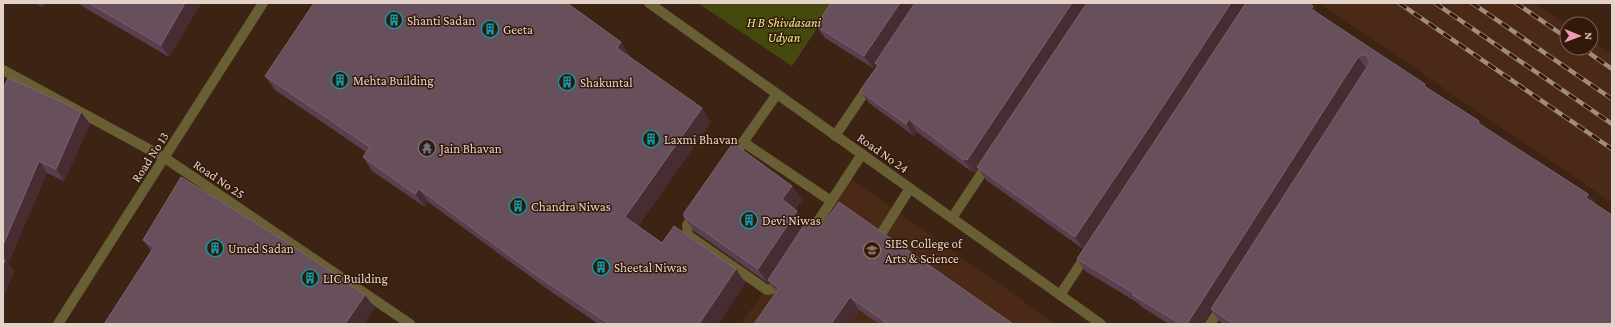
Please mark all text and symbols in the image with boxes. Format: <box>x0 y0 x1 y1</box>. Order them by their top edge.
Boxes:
building icon: Shanti Sadan <box>384 10 404 30</box>
place label: Shanti Sadan <box>407 13 475 28</box>
park label: H B Shivdasani Udyan <box>747 15 822 45</box>
north arrow <box>1559 16 1599 56</box>
building icon: Geeta <box>480 19 500 39</box>
place label: Geeta <box>503 22 533 37</box>
text: N <box>1583 32 1595 41</box>
building icon: Mehta Building <box>330 70 350 90</box>
building icon: Shakuntal <box>557 72 577 92</box>
place label: Mehta Building <box>353 73 434 88</box>
place label: Shakuntal <box>580 75 633 90</box>
street label: Road No 13 <box>128 129 172 185</box>
building icon: Laxmi Bhavan <box>641 129 661 149</box>
street label: Road No 24 <box>855 130 912 176</box>
place label: Laxmi Bhavan <box>664 132 738 147</box>
temple icon: Jain Bhavan <box>417 138 437 158</box>
place label: Jain Bhavan <box>439 141 502 156</box>
street label: Road No 25 <box>191 156 247 202</box>
building icon: Chandra Niwas <box>508 196 528 216</box>
place label: Chandra Niwas <box>531 199 611 214</box>
building icon: Devi Niwas <box>739 210 759 230</box>
place label: Devi Niwas <box>762 213 821 228</box>
place label: SIES College of Arts & Science <box>885 236 963 266</box>
building icon: Umed Sadan <box>205 238 225 258</box>
school or university icon: SIES College of Arts & Science <box>862 240 882 260</box>
place label: Umed Sadan <box>228 241 294 256</box>
building icon: Sheetal Niwas <box>591 257 611 277</box>
place label: Sheetal Niwas <box>614 260 687 275</box>
building icon: LIC Building <box>300 268 320 288</box>
place label: LIC Building <box>323 271 389 286</box>

